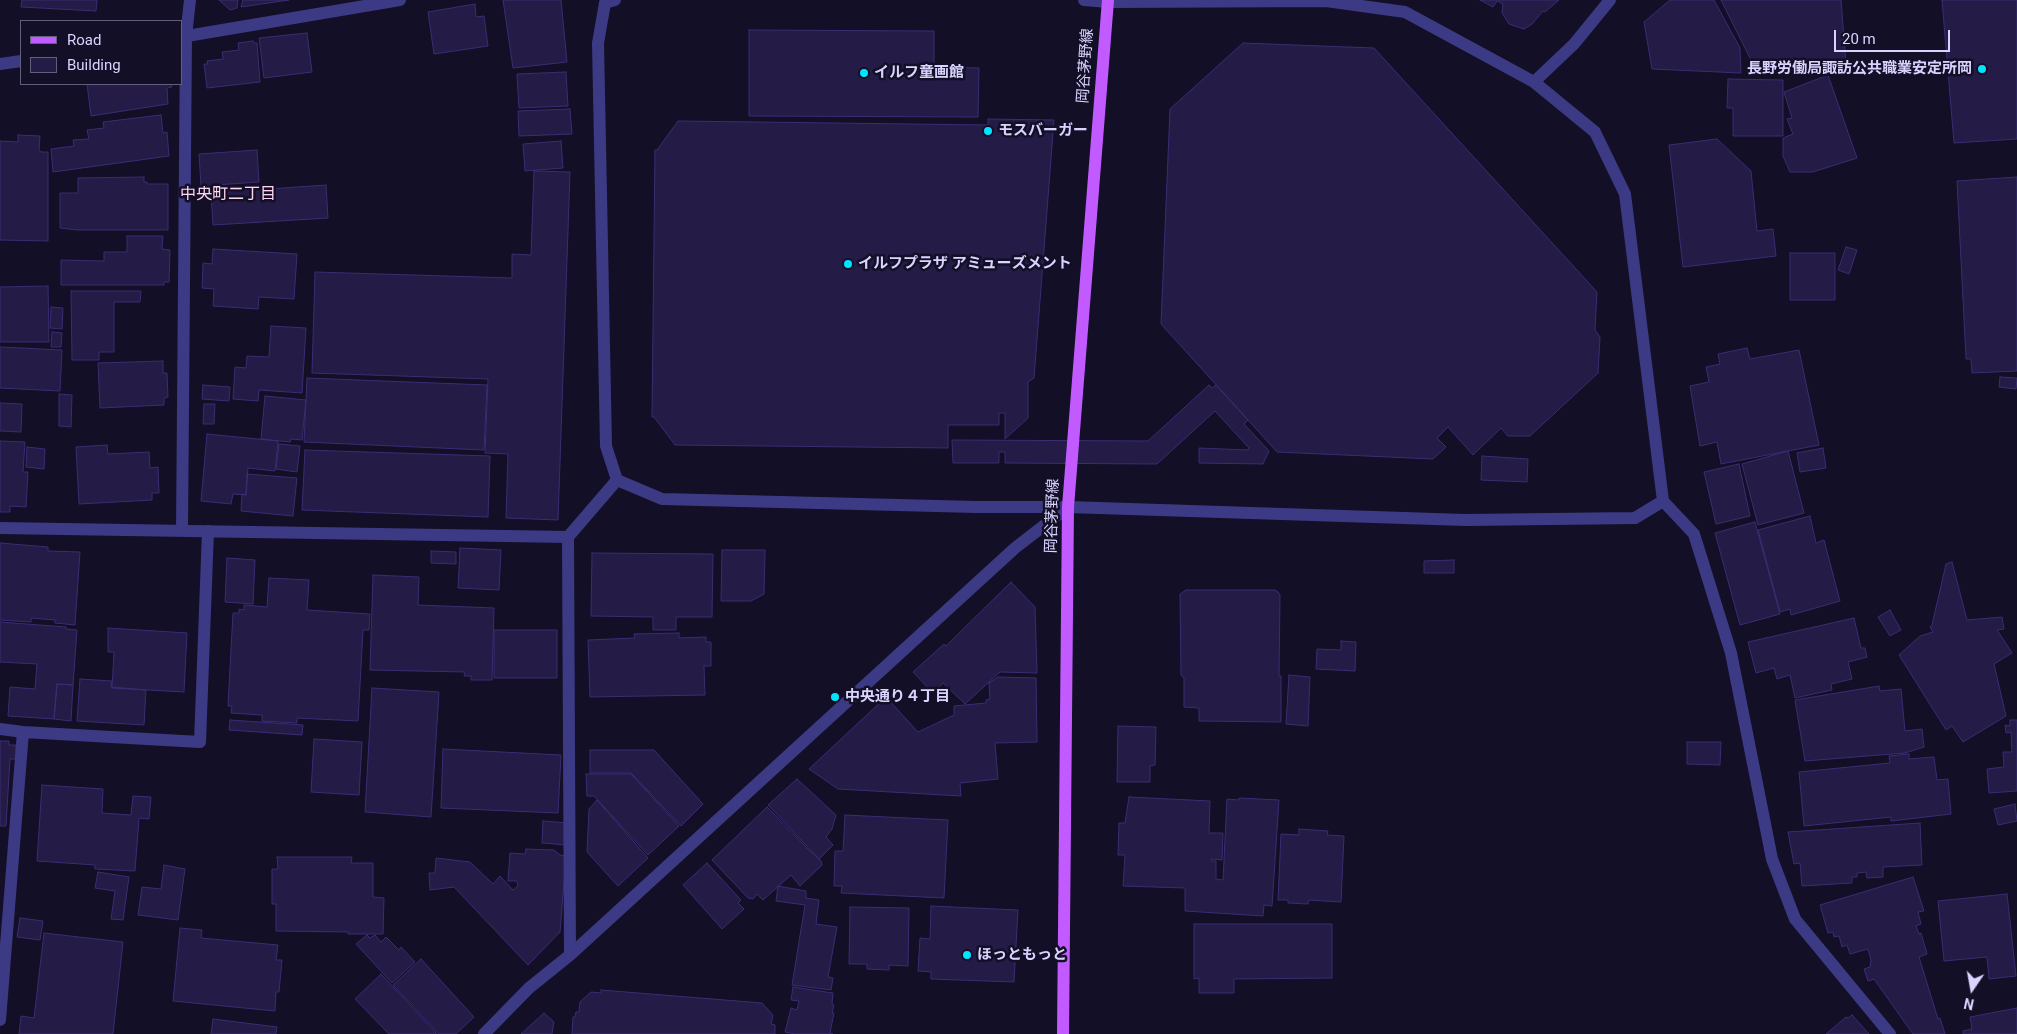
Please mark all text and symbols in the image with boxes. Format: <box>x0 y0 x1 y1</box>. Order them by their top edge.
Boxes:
legend <box>20 20 182 85</box>
scale bar <box>1837 20 1953 52</box>
street label: 岡谷茅野線 <box>1074 28 1098 104</box>
text: 20 m <box>1842 30 1876 48</box>
text: Road <box>67 31 101 49</box>
text: Building <box>67 56 121 74</box>
place label: 長野労働局諏訪公共職業安定所岡 <box>1747 60 1972 78</box>
marker: 長野労働局諏訪公共職業安定所岡 <box>1976 63 1988 75</box>
place label: イルフ童画館 <box>874 64 964 82</box>
marker: イルフ童画館 <box>858 67 870 79</box>
place label: モスバーガー <box>998 122 1088 140</box>
marker: モスバーガー <box>982 125 994 137</box>
district label: 中央町二丁目 <box>180 185 276 205</box>
place label: イルフプラザ アミューズメント <box>858 255 1072 273</box>
marker: イルフプラザ アミューズメント <box>842 258 854 270</box>
street label: 岡谷茅野線 <box>1043 478 1063 554</box>
place label: 中央通り４丁目 <box>845 688 950 706</box>
marker: 中央通り４丁目 <box>829 691 841 703</box>
place label: ほっともっと <box>977 946 1067 964</box>
marker: ほっともっと <box>961 949 973 961</box>
north arrow <box>1947 964 1997 1014</box>
text: N <box>1962 995 1975 1013</box>

